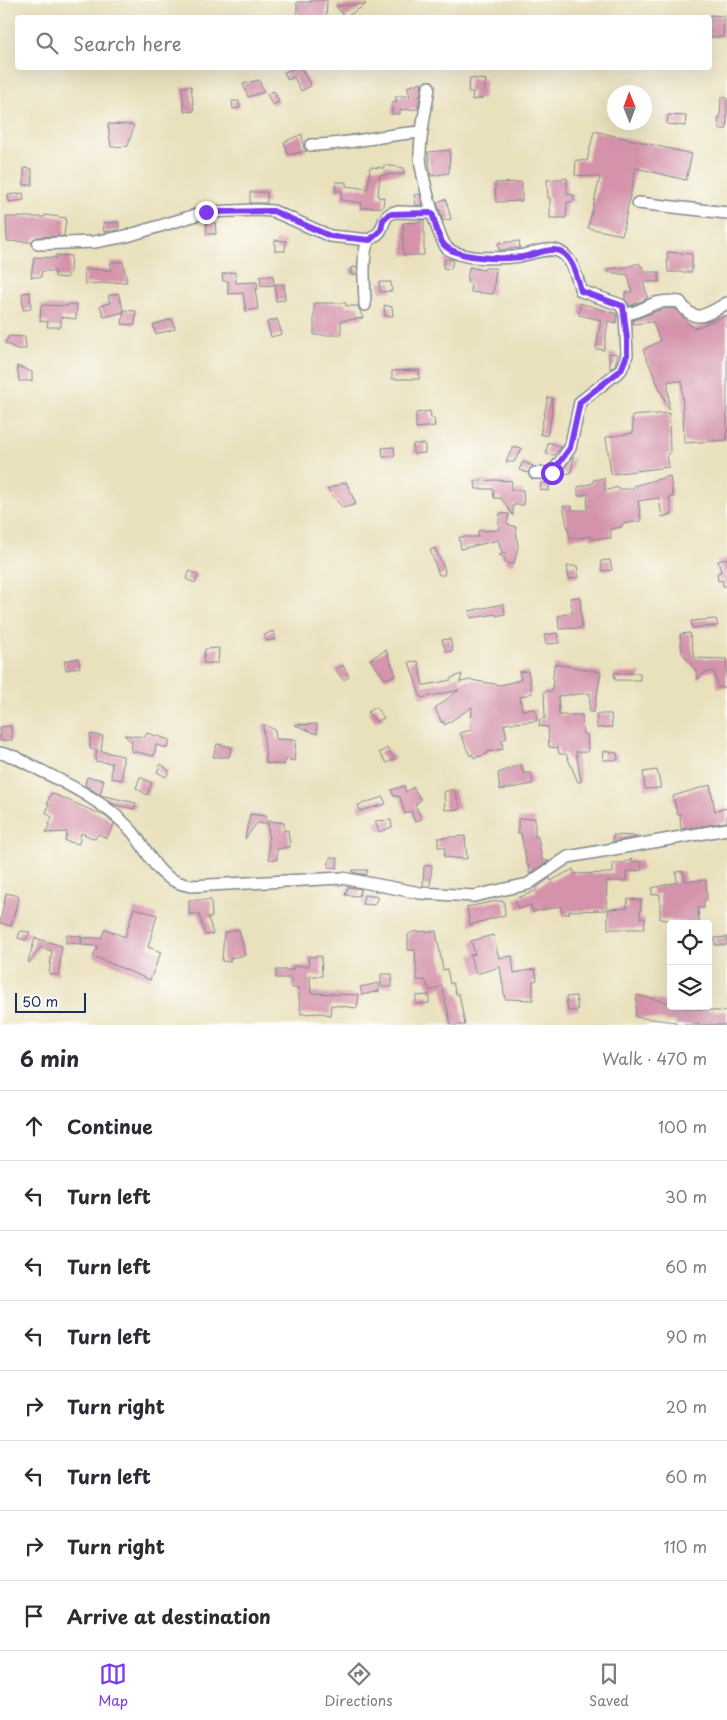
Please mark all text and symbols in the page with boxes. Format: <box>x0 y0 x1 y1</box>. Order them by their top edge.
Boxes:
search box <box>15 15 712 70</box>
icon: search <box>33 29 61 57</box>
text: Search here <box>73 29 182 57</box>
north arrow <box>607 85 652 130</box>
route end <box>195 201 218 224</box>
route start <box>541 462 564 485</box>
map controls <box>667 920 712 1010</box>
button: locate <box>667 920 712 965</box>
button: layers <box>667 965 712 1010</box>
scale bar <box>15 990 86 1013</box>
text: 50 m <box>22 991 58 1012</box>
text: 6 min <box>20 1042 79 1074</box>
text: Walk · 470 m <box>602 1046 707 1070</box>
icon: ahead <box>20 1112 48 1140</box>
text: Continue <box>67 1112 153 1140</box>
text: 100 m <box>658 1114 707 1138</box>
icon: left <box>20 1182 48 1210</box>
text: Turn left <box>67 1182 151 1210</box>
text: 30 m <box>665 1184 707 1208</box>
icon: left <box>20 1252 48 1280</box>
text: Turn left <box>67 1252 151 1280</box>
text: 60 m <box>665 1254 707 1278</box>
icon: left <box>20 1322 48 1350</box>
text: Turn left <box>67 1322 151 1350</box>
text: 90 m <box>666 1324 707 1348</box>
icon: right <box>20 1392 48 1420</box>
text: Turn right <box>67 1392 165 1420</box>
text: 20 m <box>666 1394 707 1418</box>
icon: left <box>20 1462 48 1490</box>
text: Turn left <box>67 1462 151 1490</box>
text: 60 m <box>665 1464 707 1488</box>
icon: right <box>20 1532 48 1560</box>
text: Turn right <box>67 1532 165 1560</box>
text: 110 m <box>664 1534 707 1558</box>
icon: arrive <box>20 1602 48 1630</box>
text: Arrive at destination <box>67 1602 271 1630</box>
tab: Map <box>98 1660 128 1711</box>
tab: Directions <box>325 1660 393 1711</box>
tab: Saved <box>589 1660 629 1711</box>

